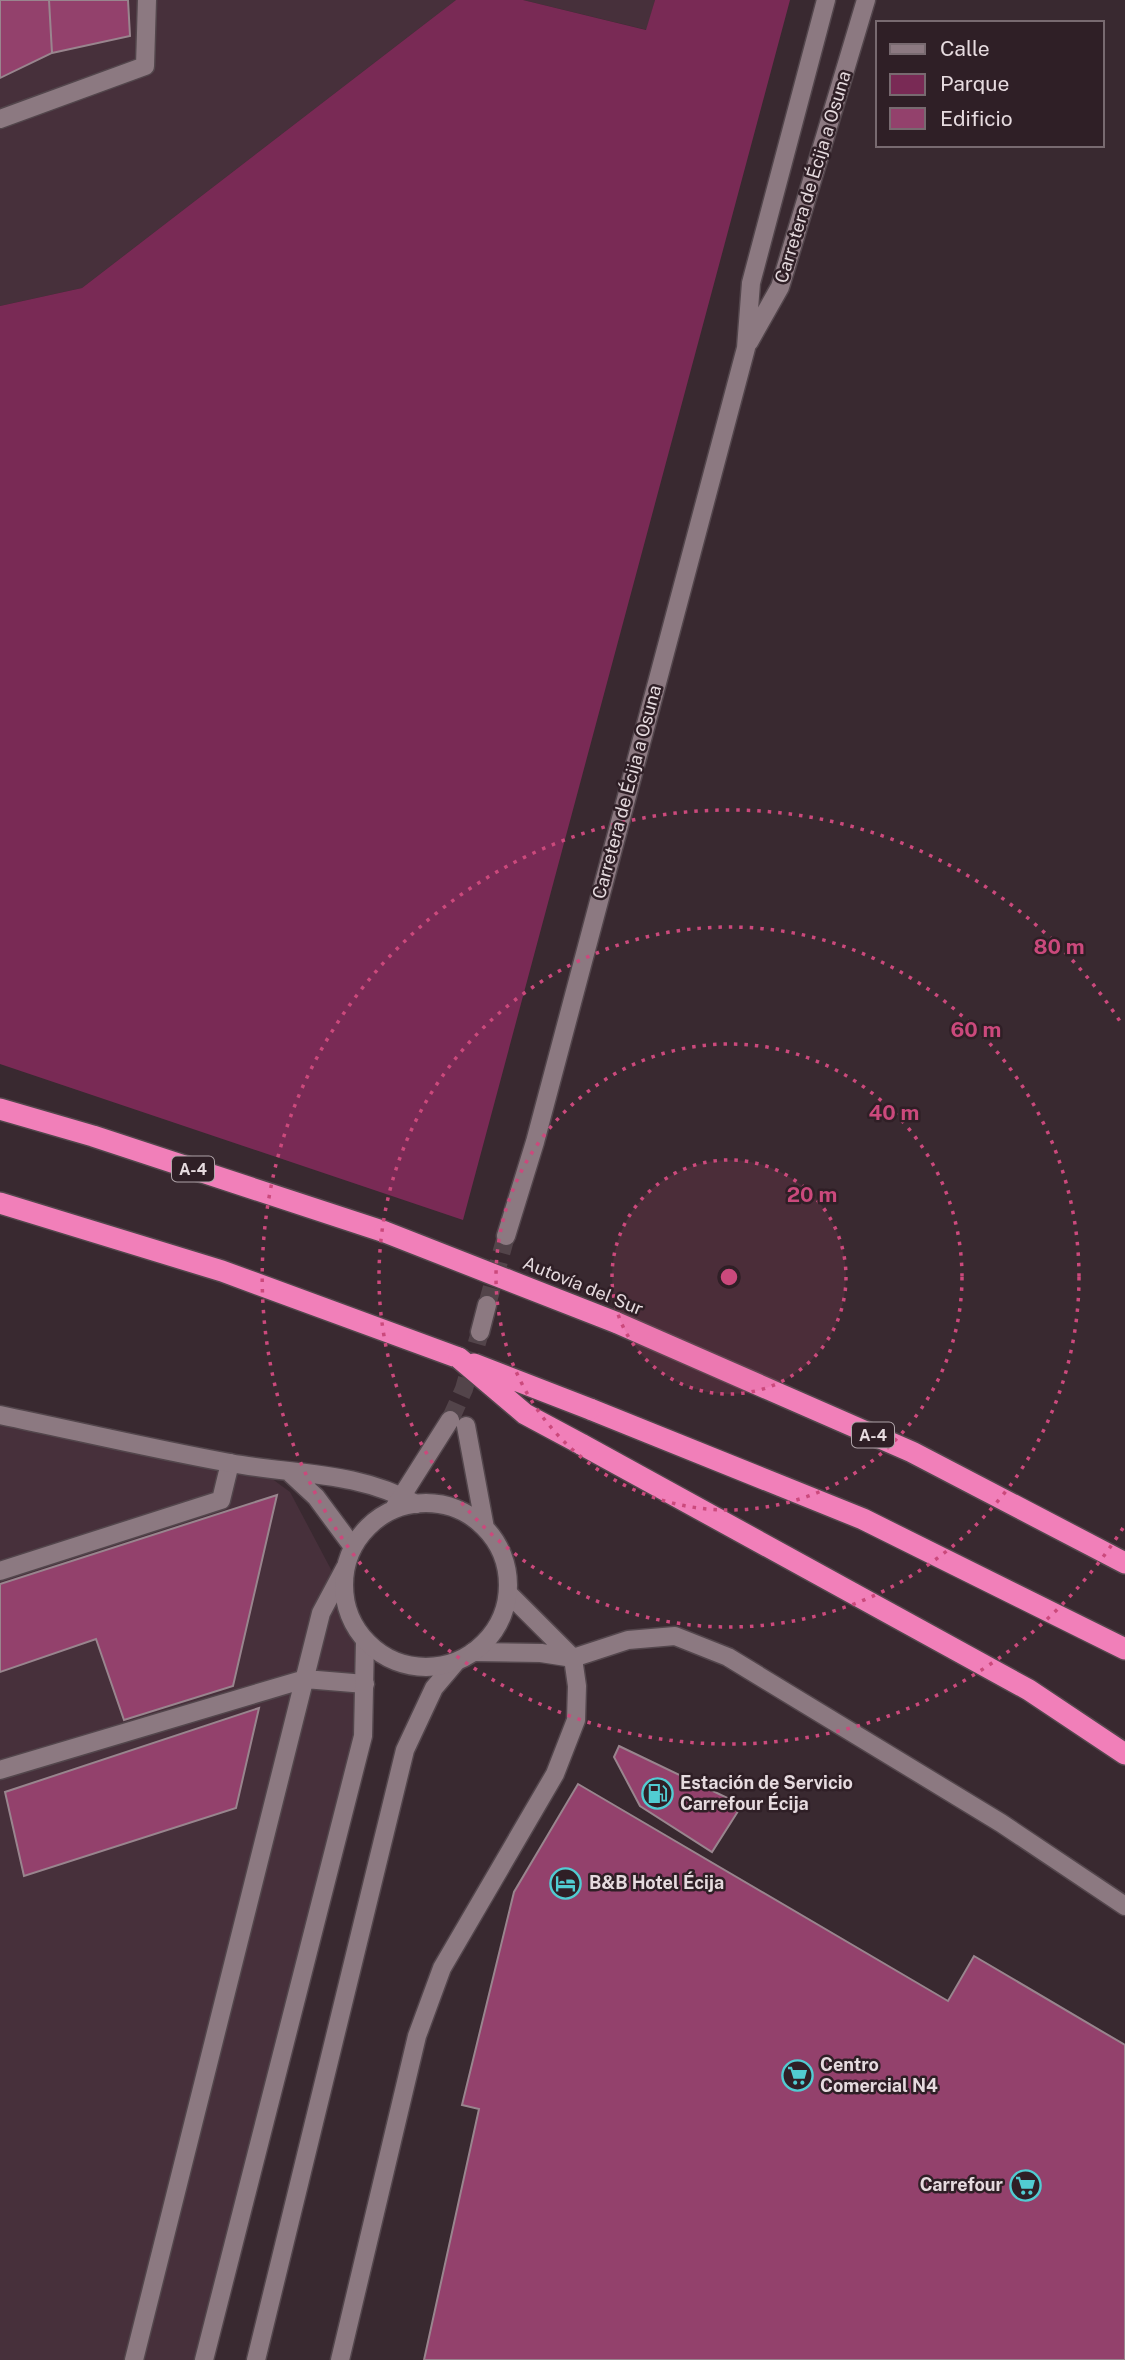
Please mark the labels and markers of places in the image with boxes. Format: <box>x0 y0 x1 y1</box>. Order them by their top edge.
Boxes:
centre of rings <box>717 1265 741 1289</box>
place label: Estación de Servicio Carrefour Écija <box>680 1772 853 1814</box>
fuel station icon: Estación de Servicio Carrefour Écija <box>640 1776 674 1810</box>
hotel icon: B&B Hotel Écija <box>549 1866 583 1900</box>
place label: B&B Hotel Écija <box>589 1871 724 1893</box>
place label: Centro Comercial N4 <box>820 2054 938 2096</box>
supermarket icon: Centro Comercial N4 <box>780 2058 814 2092</box>
supermarket icon: Carrefour <box>1009 2168 1043 2202</box>
place label: Carrefour <box>920 2174 1004 2195</box>

